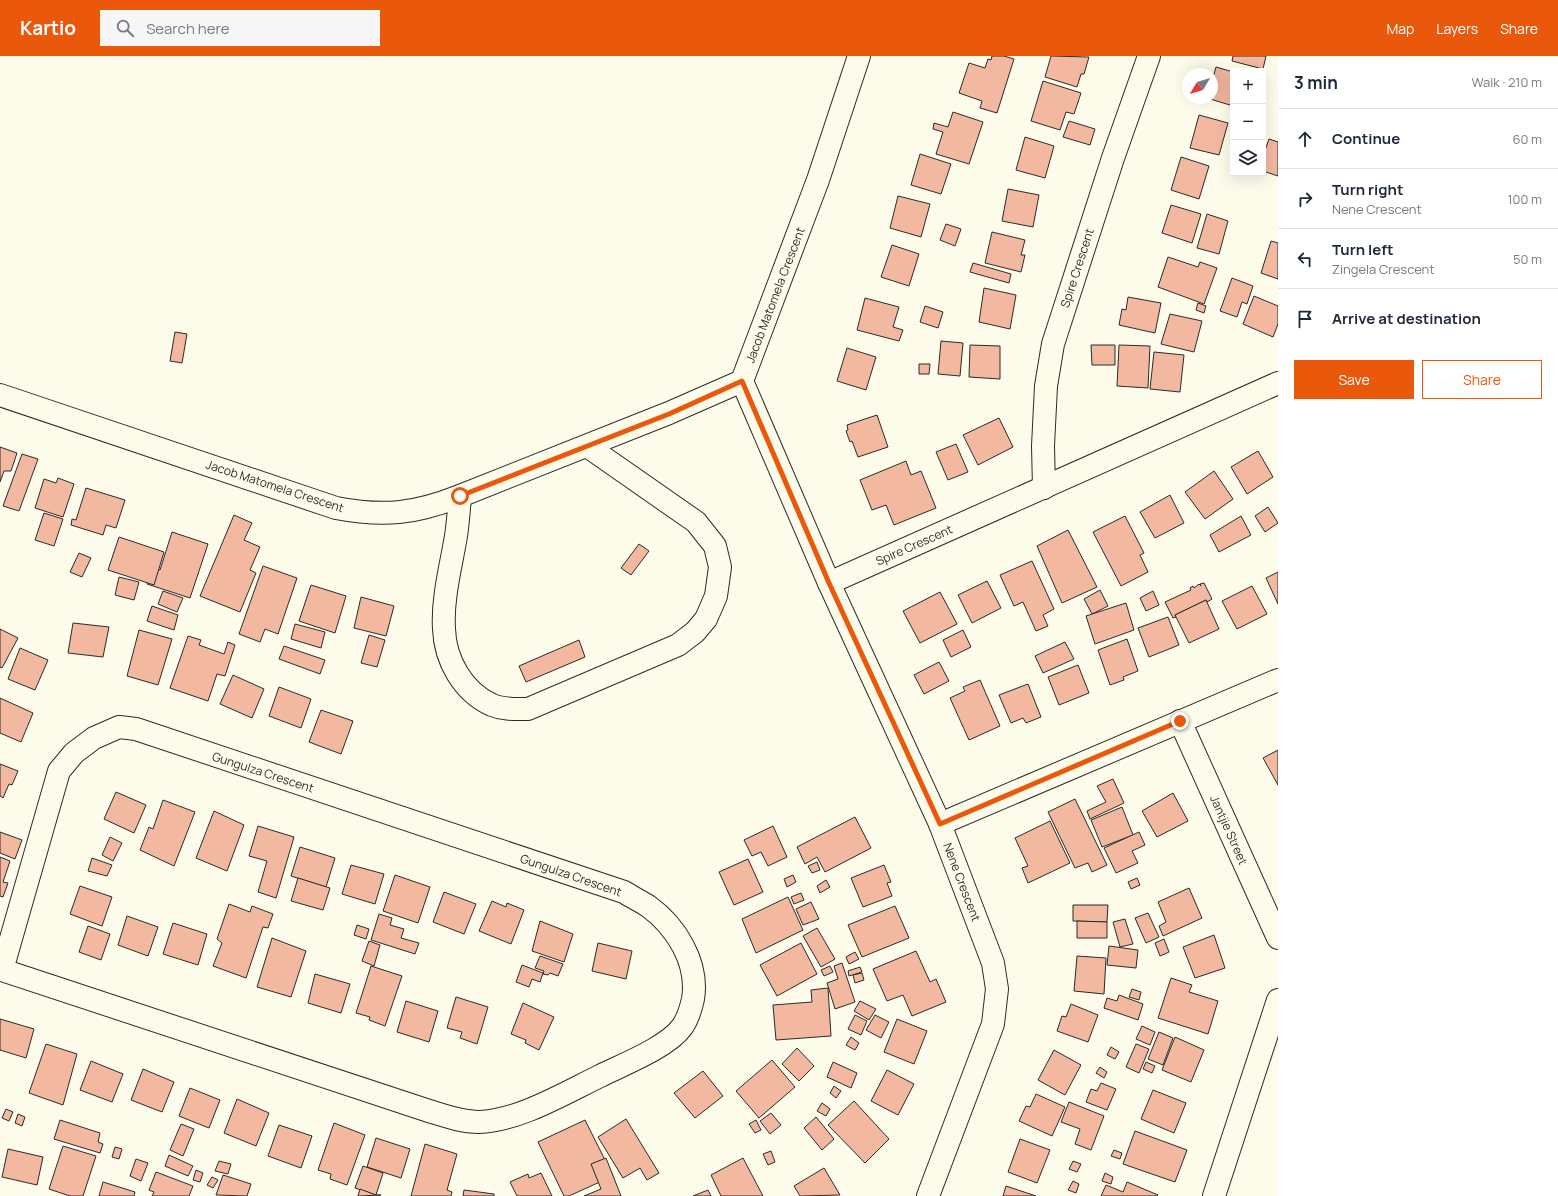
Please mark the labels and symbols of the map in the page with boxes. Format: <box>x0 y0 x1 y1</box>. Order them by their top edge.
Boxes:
north arrow <box>1182 68 1218 104</box>
street label: Jacob Matomela Crescent <box>741 225 809 365</box>
street label: Spire Crescent <box>1056 226 1098 310</box>
street label: Jacob Matomela Crescent <box>204 456 346 516</box>
route start <box>451 487 469 505</box>
street label: Spire Crescent <box>873 520 955 569</box>
route end <box>1171 712 1189 730</box>
street label: Gungulza Crescent <box>210 748 316 797</box>
street label: Jantjie Street <box>1206 792 1252 868</box>
street label: Nene Crescent <box>939 840 985 924</box>
street label: Gungulza Crescent <box>518 850 624 900</box>

